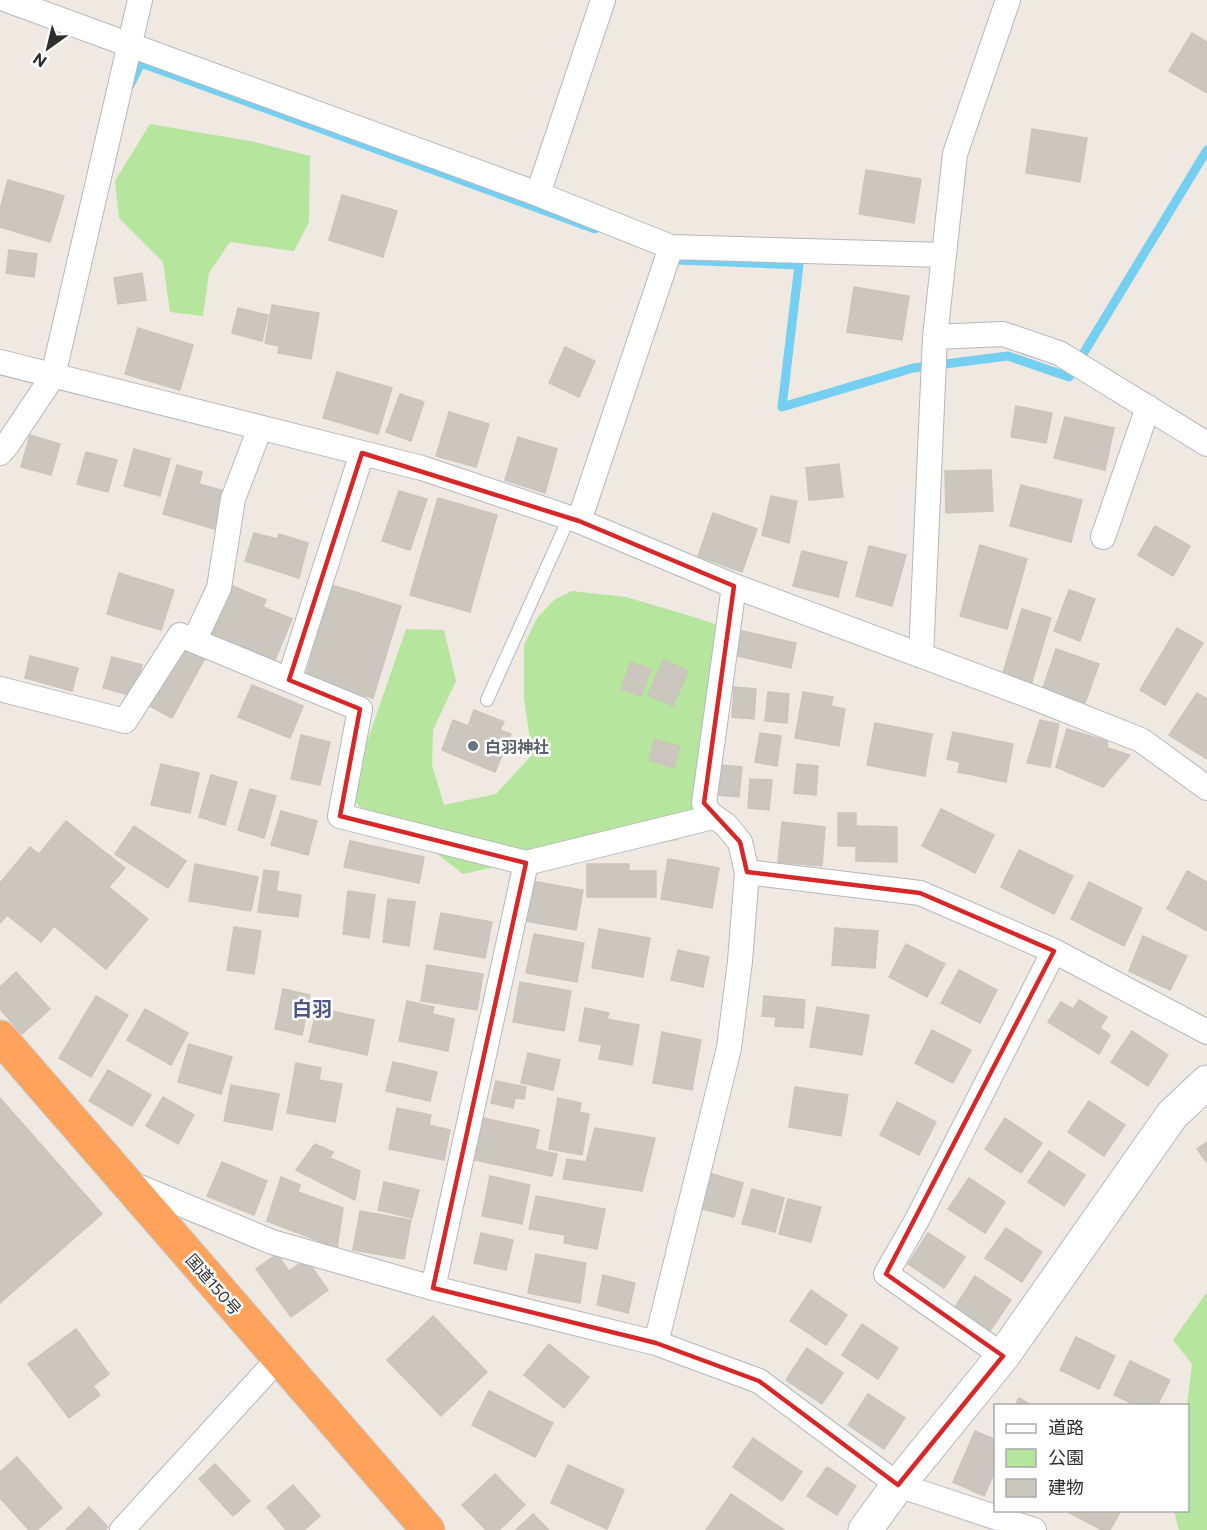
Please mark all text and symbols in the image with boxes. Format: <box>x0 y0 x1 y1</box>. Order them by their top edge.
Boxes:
north arrow <box>18 18 78 78</box>
text: N <box>29 50 50 72</box>
place label: 白羽神社 <box>485 737 549 756</box>
marker: 白羽神社 <box>466 739 480 753</box>
district label: 白羽 <box>292 996 332 1020</box>
street label: 国道150号 <box>182 1250 246 1318</box>
legend <box>994 1404 1189 1512</box>
text: 道路 <box>1048 1416 1084 1438</box>
text: 公園 <box>1048 1446 1084 1468</box>
text: 建物 <box>1048 1476 1084 1498</box>

